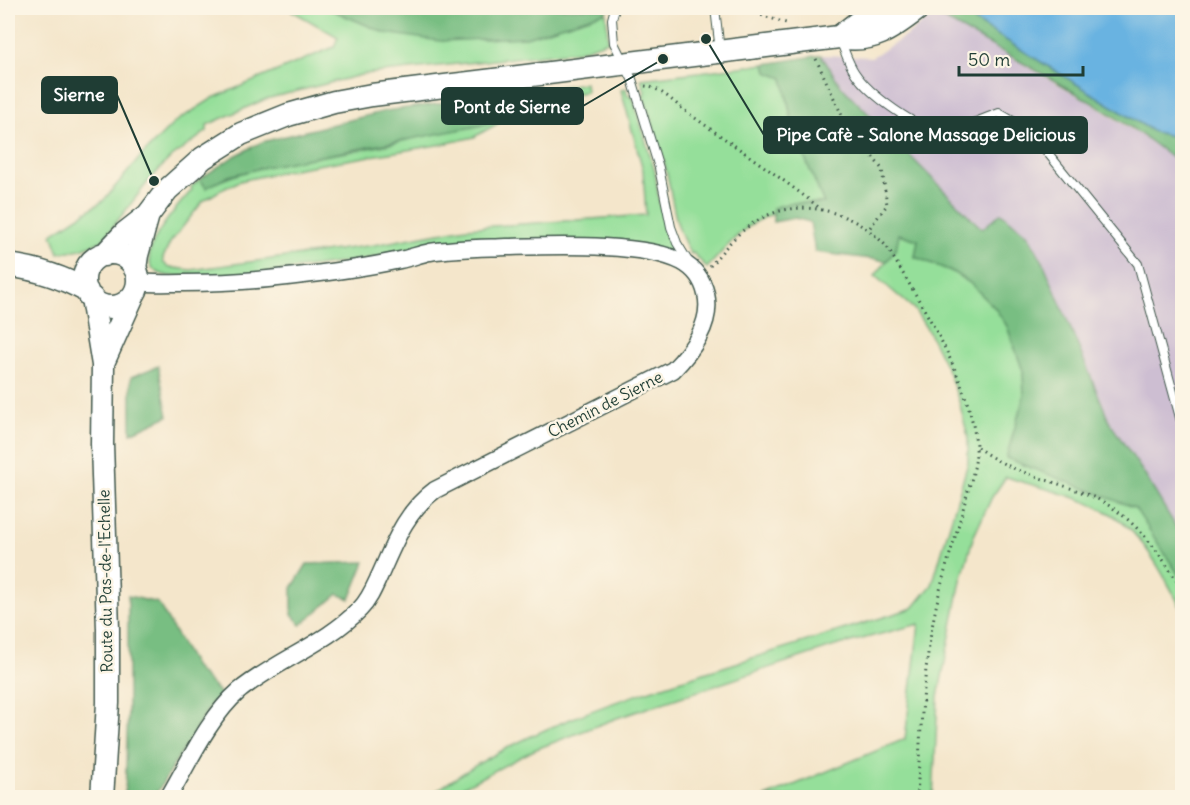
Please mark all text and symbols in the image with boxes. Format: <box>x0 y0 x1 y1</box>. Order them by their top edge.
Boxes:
scale bar <box>959 39 1084 77</box>
text: 50 m <box>968 48 1010 71</box>
callout: Sierne <box>42 77 117 113</box>
text: Sierne <box>53 83 105 106</box>
callout: Pont de Sierne <box>442 88 583 124</box>
text: Pont de Sierne <box>454 95 571 118</box>
callout: Pipe Cafè - Salone Massage Delicious <box>764 117 1087 153</box>
text: Pipe Cafè - Salone Massage Delicious <box>776 123 1076 146</box>
street label: Chemin de Sierne <box>544 366 666 442</box>
street label: Route du Pas-de-l'Echelle <box>93 489 117 673</box>

